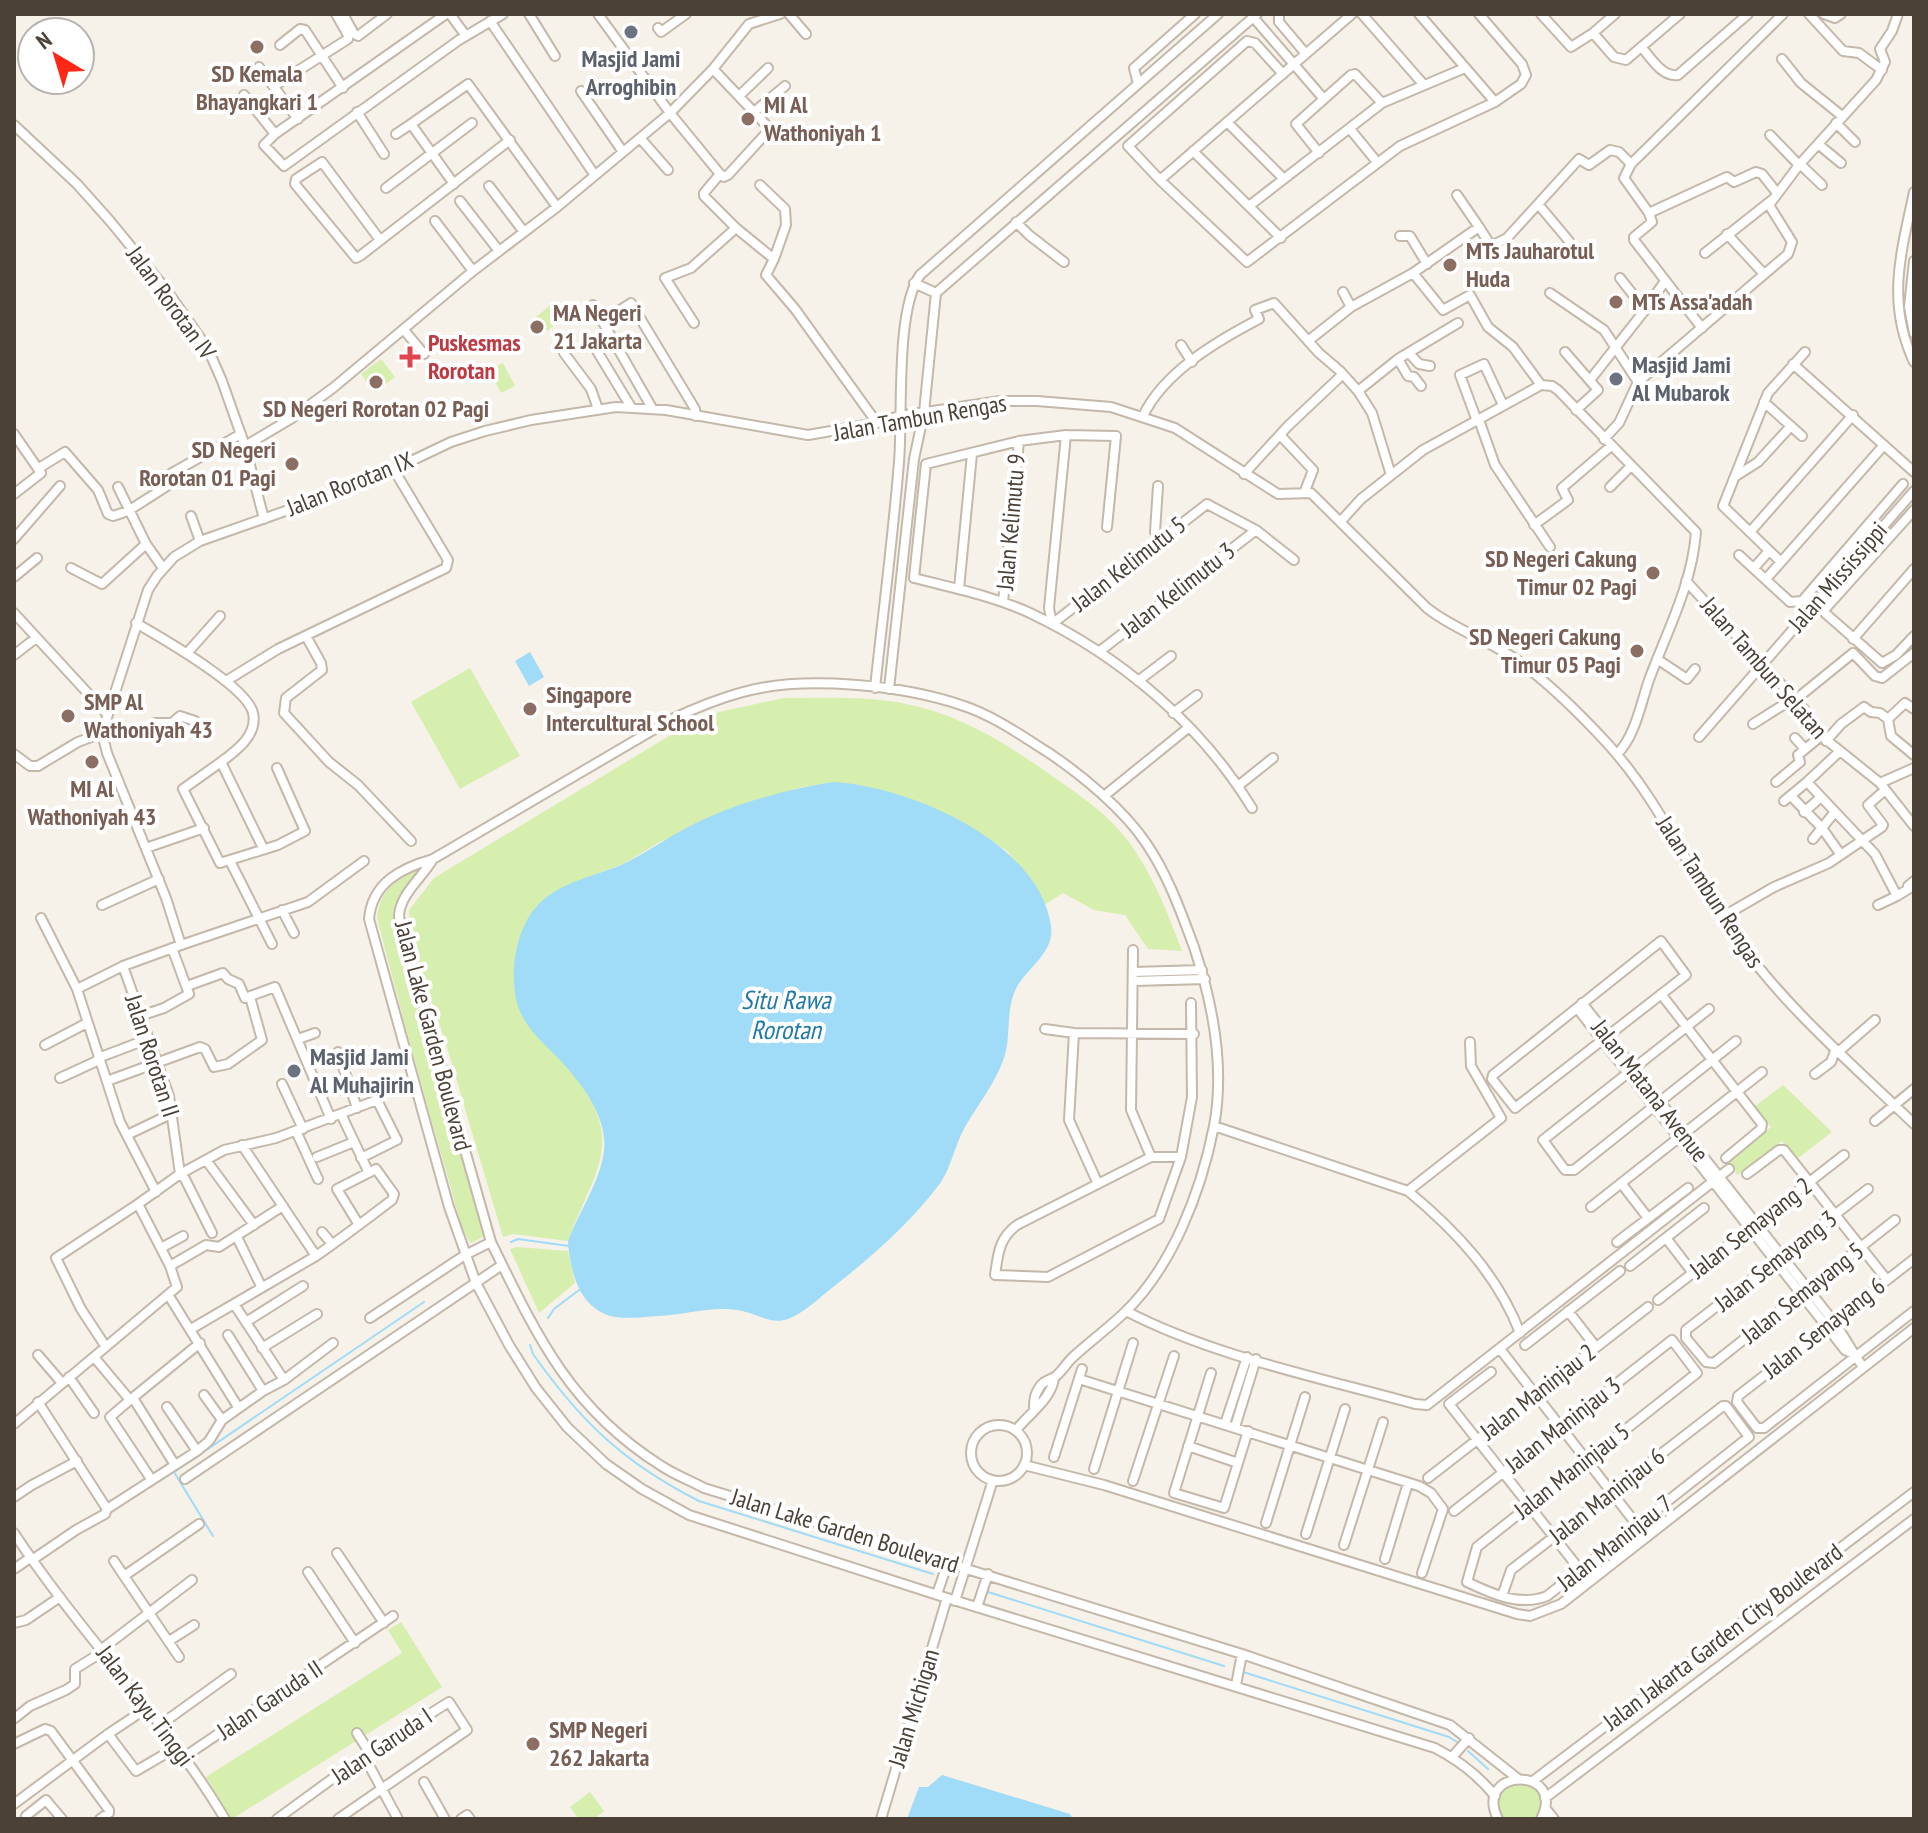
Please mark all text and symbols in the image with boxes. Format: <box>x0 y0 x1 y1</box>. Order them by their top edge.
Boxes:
north arrow <box>16 16 96 96</box>
marker: Masjid Jami Arroghibin <box>622 23 640 41</box>
text: N <box>30 26 57 55</box>
marker: SD Kemala Bhayangkari 1 <box>248 38 266 56</box>
place label: Masjid Jami Arroghibin <box>582 43 680 102</box>
place label: SD Kemala Bhayangkari 1 <box>196 58 318 117</box>
place label: MI Al Wathoniyah 1 <box>763 89 881 148</box>
marker: MI Al Wathoniyah 1 <box>739 110 757 128</box>
place label: MTs Jauharotul Huda <box>1466 235 1594 294</box>
street label: Jalan Rorotan IV <box>119 239 223 366</box>
marker: MTs Jauharotul Huda <box>1441 256 1459 274</box>
place label: MTs Assa'adah <box>1632 286 1753 317</box>
marker: MTs Assa'adah <box>1607 293 1625 311</box>
place label: MA Negeri 21 Jakarta <box>553 297 642 356</box>
marker: MA Negeri 21 Jakarta <box>528 318 546 336</box>
place label: Puskesmas Rorotan <box>428 327 521 386</box>
marker: Puskesmas Rorotan <box>399 346 421 368</box>
place label: Masjid Jami Al Mubarok <box>1631 349 1731 408</box>
marker: Masjid Jami Al Mubarok <box>1607 370 1625 388</box>
marker: SD Negeri Rorotan 02 Pagi <box>367 373 385 391</box>
street label: Jalan Tambun Rengas <box>830 387 1009 448</box>
place label: SD Negeri Rorotan 02 Pagi <box>263 393 489 424</box>
place label: SD Negeri Rorotan 01 Pagi <box>139 434 276 493</box>
street label: Jalan Rorotan IX <box>281 444 418 523</box>
street label: Jalan Kelimutu 9 <box>989 452 1032 592</box>
marker: SD Negeri Rorotan 01 Pagi <box>283 455 301 473</box>
street label: Jalan Kelimutu 5 <box>1064 509 1192 619</box>
street label: Jalan Mississippi <box>1781 515 1894 639</box>
street label: Jalan Kelimutu 3 <box>1113 535 1241 645</box>
place label: SD Negeri Cakung Timur 02 Pagi <box>1485 543 1637 602</box>
marker: SD Negeri Cakung Timur 02 Pagi <box>1644 564 1662 582</box>
street label: Jalan Tambun Selatan <box>1694 590 1834 745</box>
place label: SD Negeri Cakung Timur 05 Pagi <box>1469 621 1621 680</box>
marker: SD Negeri Cakung Timur 05 Pagi <box>1628 642 1646 660</box>
place label: Singapore Intercultural School <box>546 679 714 738</box>
place label: SMP Al Wathoniyah 43 <box>83 686 213 745</box>
marker: Singapore Intercultural School <box>521 700 539 718</box>
marker: SMP Al Wathoniyah 43 <box>59 707 77 725</box>
marker: MI Al Wathoniyah 43 <box>83 753 101 771</box>
place label: MI Al Wathoniyah 43 <box>27 773 156 832</box>
street label: Jalan Tambun Rengas <box>1649 809 1771 974</box>
street label: Jalan Lake Garden Boulevard <box>388 917 479 1154</box>
water label: Situ Rawa Rorotan <box>741 983 832 1046</box>
street label: Jalan Rorotan II <box>118 990 187 1121</box>
street label: Jalan Matana Avenue <box>1584 1012 1716 1168</box>
place label: Masjid Jami Al Muhajirin <box>309 1041 414 1100</box>
marker: Masjid Jami Al Muhajirin <box>285 1062 303 1080</box>
street label: Jalan Semayang 2 <box>1682 1170 1818 1286</box>
street label: Jalan Semayang 3 <box>1707 1203 1843 1319</box>
street label: Jalan Semayang 5 <box>1734 1235 1870 1351</box>
street label: Jalan Semayang 6 <box>1755 1270 1891 1386</box>
street label: Jalan Maninjau 2 <box>1473 1337 1602 1447</box>
street label: Jalan Maninjau 3 <box>1498 1370 1627 1480</box>
street label: Jalan Maninjau 5 <box>1507 1416 1636 1526</box>
street label: Jalan Maninjau 6 <box>1542 1441 1671 1551</box>
street label: Jalan Lake Garden Boulevard <box>727 1481 963 1580</box>
street label: Jalan Maninjau 7 <box>1550 1488 1679 1598</box>
street label: Jalan Jakarta Garden City Boulevard <box>1596 1536 1849 1737</box>
street label: Jalan Kayu Tinggi <box>89 1638 201 1772</box>
street label: Jalan Michigan <box>881 1645 946 1771</box>
street label: Jalan Garuda II <box>210 1653 328 1747</box>
street label: Jalan Garuda I <box>324 1701 438 1791</box>
place label: SMP Negeri 262 Jakarta <box>549 1714 650 1773</box>
marker: SMP Negeri 262 Jakarta <box>524 1735 542 1753</box>

